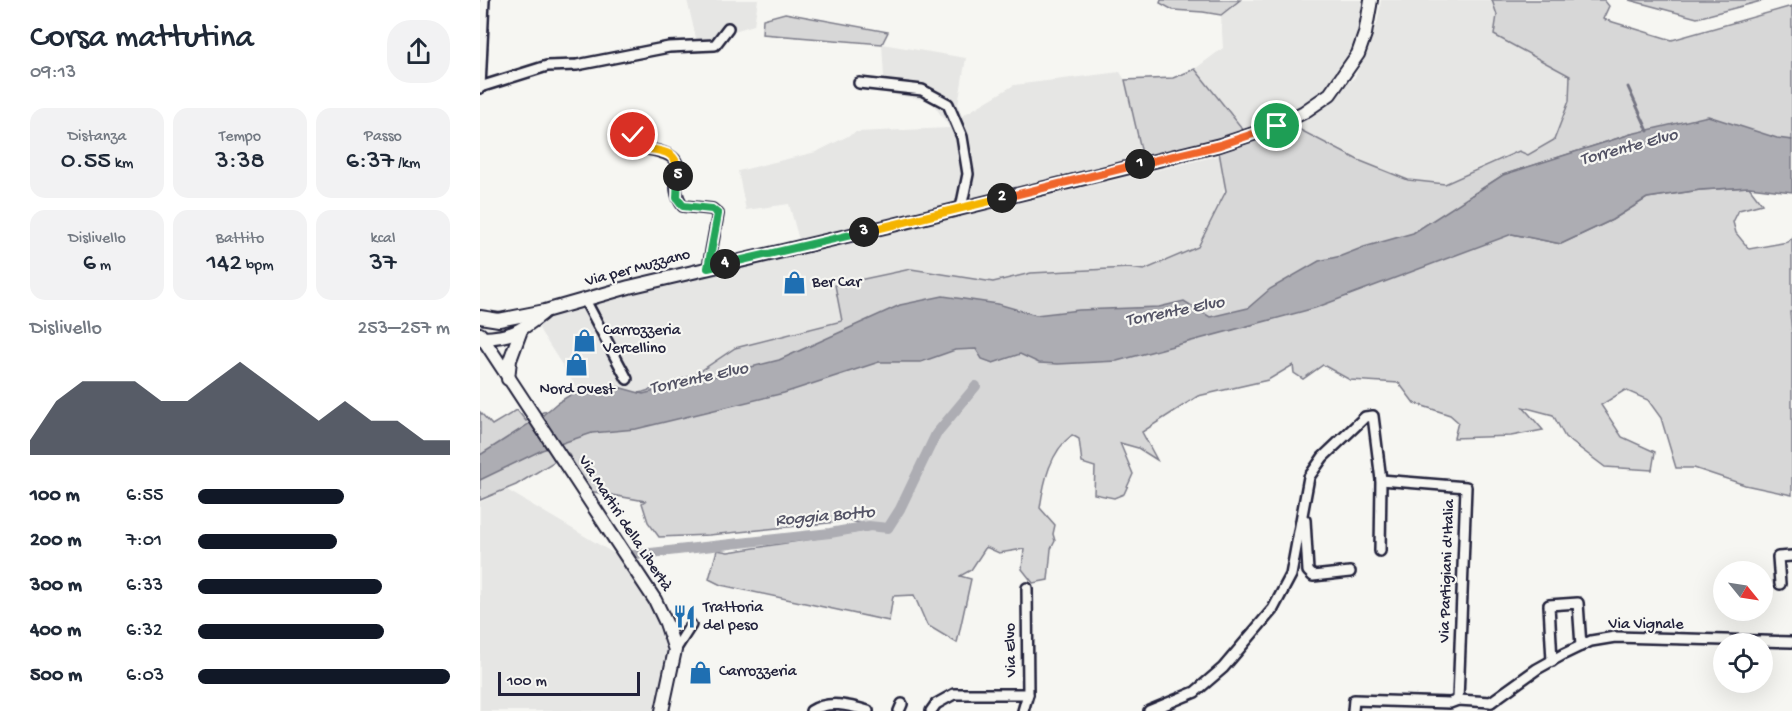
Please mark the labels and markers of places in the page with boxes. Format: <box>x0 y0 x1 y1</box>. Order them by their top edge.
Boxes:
pin <box>1251 100 1302 151</box>
pin <box>607 109 658 160</box>
pin: 1 <box>1125 149 1155 179</box>
pin: 5 <box>663 161 693 191</box>
pin: 2 <box>987 183 1017 213</box>
pin: 3 <box>849 217 879 247</box>
pin: 4 <box>710 249 740 279</box>
shop icon: Ber Car <box>781 270 807 296</box>
place label: Ber Car <box>811 274 862 293</box>
place label: Carrozzeria Vercellino <box>602 322 682 359</box>
shop icon: Carrozzeria Vercellino <box>572 327 598 353</box>
shop icon: Nord Ovest <box>564 352 590 378</box>
place label: Nord Ovest <box>540 381 616 400</box>
place label: Trattoria del peso <box>702 599 764 636</box>
restaurant icon: Trattoria del peso <box>672 604 698 630</box>
shop icon: Carrozzeria <box>688 659 714 685</box>
place label: Carrozzeria <box>719 663 798 682</box>

